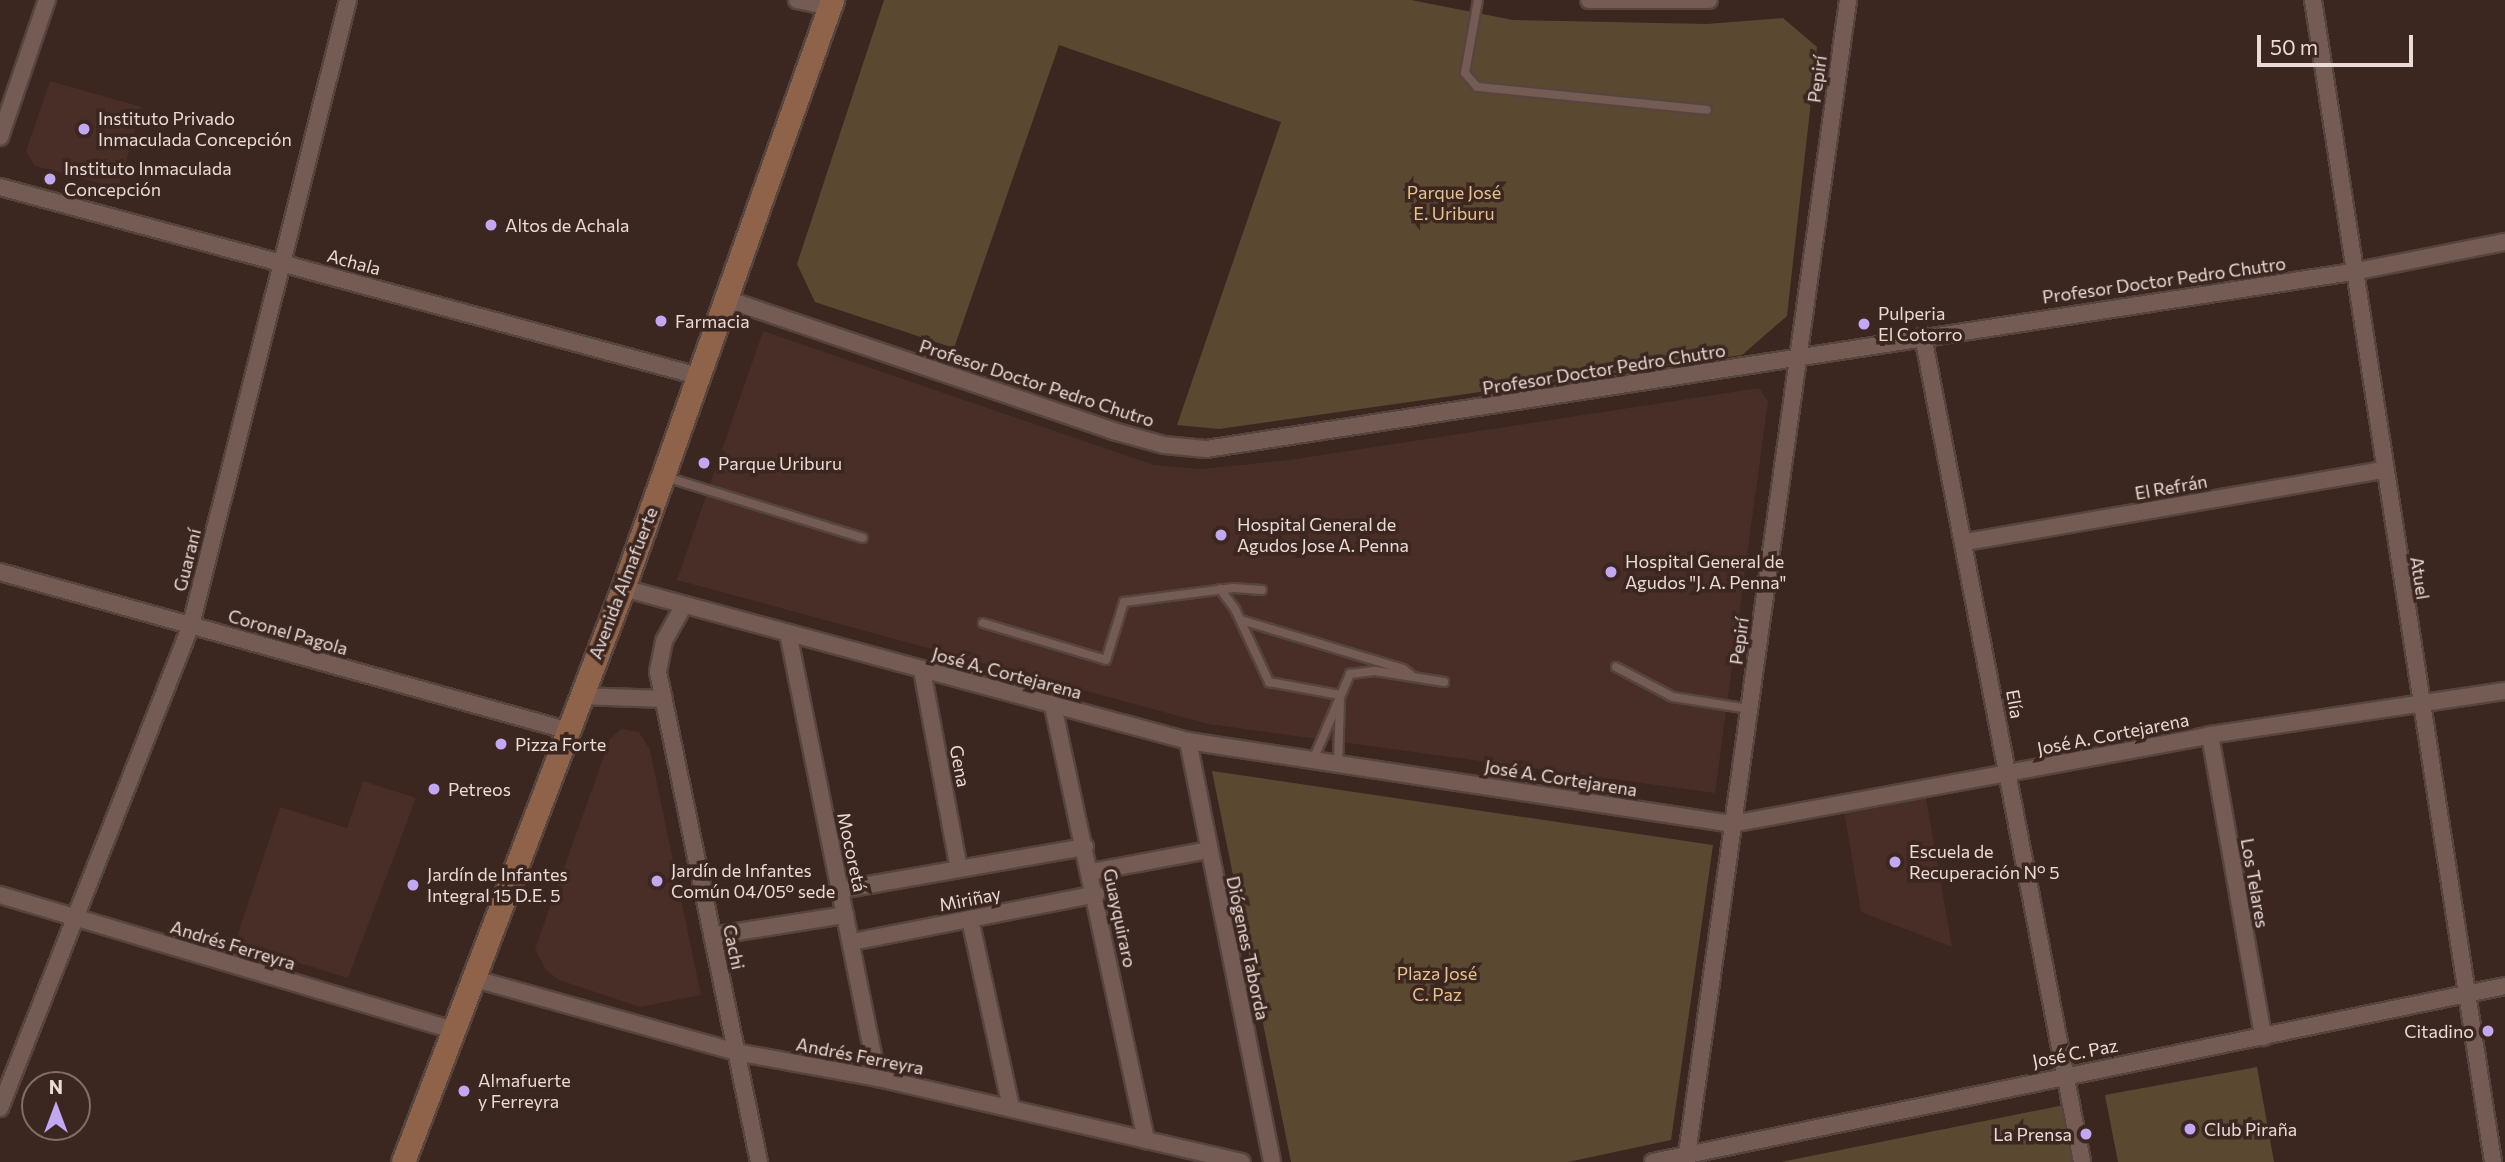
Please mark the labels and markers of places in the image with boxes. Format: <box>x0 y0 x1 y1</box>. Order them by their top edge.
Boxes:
place label: Instituto Privado Inmaculada Concepción <box>98 108 292 150</box>
marker: Instituto Privado Inmaculada Concepción <box>76 121 92 137</box>
place label: Instituto Inmaculada Concepción <box>64 158 232 200</box>
marker: Instituto Inmaculada Concepción <box>42 171 58 187</box>
place label: Altos de Achala <box>505 214 629 236</box>
marker: Altos de Achala <box>483 217 499 233</box>
place label: Pulperia El Cotorro <box>1878 303 1962 346</box>
place label: Farmacia <box>675 310 750 332</box>
marker: Farmacia <box>653 313 669 329</box>
marker: Pulperia El Cotorro <box>1856 316 1872 332</box>
place label: Parque Uriburu <box>718 452 842 474</box>
marker: Parque Uriburu <box>696 455 712 471</box>
place label: Hospital General de Agudos Jose A. Penna <box>1237 514 1409 556</box>
marker: Hospital General de Agudos Jose A. Penna <box>1211 525 1231 545</box>
place label: Hospital General de Agudos "J. A. Penna" <box>1625 551 1786 594</box>
marker: Hospital General de Agudos "J. A. Penna" <box>1603 564 1619 580</box>
place label: Pizza Forte <box>515 733 606 755</box>
marker: Pizza Forte <box>493 736 509 752</box>
place label: Petreos <box>448 778 511 800</box>
marker: Petreos <box>426 781 442 797</box>
place label: Escuela de Recuperación N° 5 <box>1909 841 2060 884</box>
marker: Escuela de Recuperación N° 5 <box>1887 854 1903 870</box>
place label: Jardín de Infantes Común 04/05° sede <box>671 860 835 903</box>
place label: Jardín de Infantes Integral 15 D.E. 5 <box>427 864 568 906</box>
marker: Jardín de Infantes Común 04/05° sede <box>649 873 665 889</box>
marker: Jardín de Infantes Integral 15 D.E. 5 <box>405 877 421 893</box>
place label: Citadino <box>2404 1020 2474 1042</box>
marker: Citadino <box>2480 1023 2496 1039</box>
place label: Almafuerte y Ferreyra <box>478 1070 571 1112</box>
marker: Almafuerte y Ferreyra <box>456 1083 472 1099</box>
place label: Club Piraña <box>2204 1118 2297 1140</box>
marker: Club Piraña <box>2182 1121 2198 1137</box>
place label: La Prensa <box>1993 1123 2072 1145</box>
marker: La Prensa <box>2078 1126 2094 1142</box>

